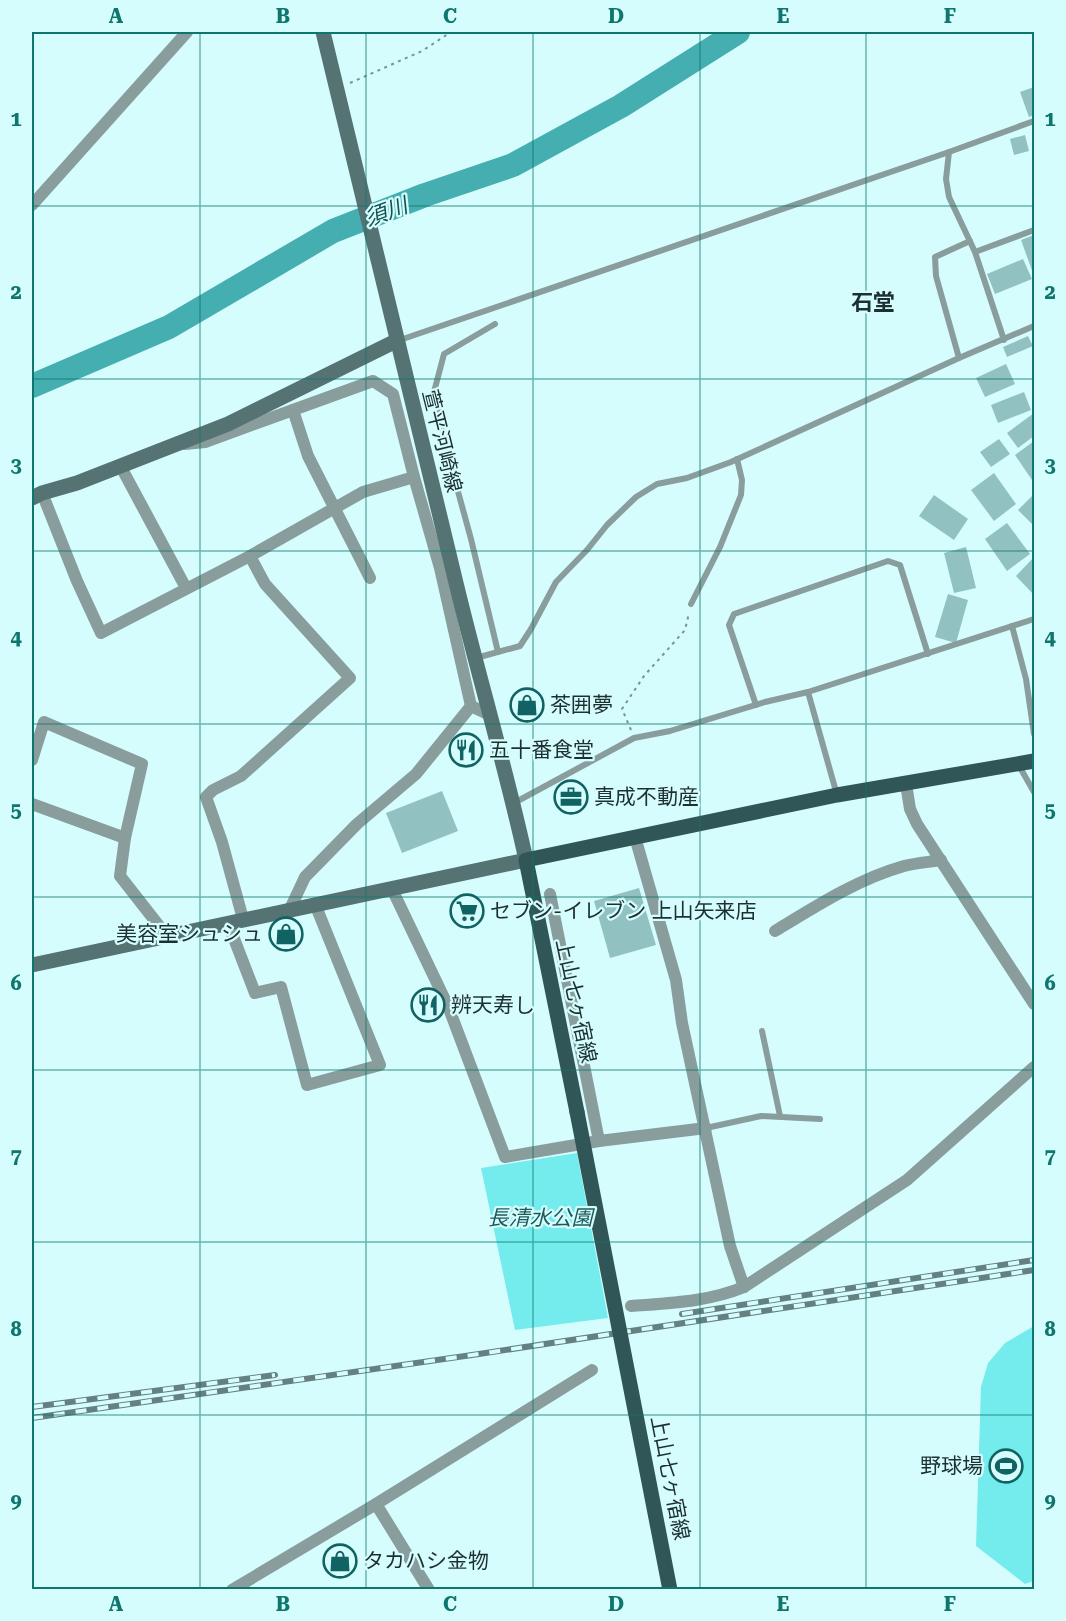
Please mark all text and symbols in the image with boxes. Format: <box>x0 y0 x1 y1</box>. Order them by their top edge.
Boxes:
text: A <box>109 4 124 28</box>
text: B <box>276 4 290 28</box>
text: C <box>443 4 457 28</box>
text: D <box>608 4 624 28</box>
text: E <box>777 4 790 28</box>
text: F <box>944 4 956 28</box>
text: 1 <box>10 107 22 131</box>
text: 1 <box>1044 107 1056 131</box>
water label: 須川 <box>361 192 413 231</box>
text: 2 <box>10 280 22 304</box>
text: 2 <box>1044 280 1056 304</box>
district label: 石堂 <box>851 290 895 315</box>
street label: 萱平河崎線 <box>418 387 466 495</box>
text: 3 <box>10 453 22 477</box>
text: 3 <box>1044 453 1056 477</box>
text: 4 <box>10 626 22 650</box>
text: 4 <box>1044 626 1056 650</box>
shop icon: 茶囲夢 <box>509 687 545 723</box>
place label: 茶囲夢 <box>550 693 613 717</box>
restaurant icon: 五十番食堂 <box>448 732 484 768</box>
place label: 五十番食堂 <box>489 738 594 762</box>
office icon: 真成不動産 <box>553 779 589 815</box>
place label: 真成不動産 <box>594 785 699 809</box>
text: 5 <box>10 798 22 822</box>
text: 5 <box>1044 798 1056 822</box>
supermarket icon: セブン-イレブン 上山矢来店 <box>449 893 485 929</box>
place label: セブン-イレブン 上山矢来店 <box>490 899 757 923</box>
shop icon: 美容室シュシュ <box>268 916 304 952</box>
place label: 美容室シュシュ <box>116 922 263 946</box>
street label: 上山七ヶ宿線 <box>551 937 601 1065</box>
text: 6 <box>10 971 22 995</box>
text: 6 <box>1044 971 1056 995</box>
restaurant icon: 辨天寿し <box>410 987 446 1023</box>
place label: 辨天寿し <box>451 993 535 1017</box>
text: 7 <box>10 1144 22 1168</box>
text: 7 <box>1044 1144 1056 1168</box>
park label: 長清水公園 <box>488 1206 595 1230</box>
text: 8 <box>10 1317 22 1341</box>
text: 8 <box>1044 1317 1056 1341</box>
street label: 上山七ヶ宿線 <box>646 1414 694 1542</box>
sports icon: 野球場 <box>988 1448 1024 1484</box>
place label: 野球場 <box>920 1454 983 1478</box>
text: 9 <box>10 1489 22 1513</box>
text: 9 <box>1044 1489 1056 1513</box>
shop icon: タカハシ金物 <box>322 1543 358 1579</box>
place label: タカハシ金物 <box>363 1549 489 1573</box>
text: A <box>109 1592 124 1616</box>
text: B <box>276 1592 290 1616</box>
text: C <box>443 1592 457 1616</box>
text: D <box>608 1592 624 1616</box>
text: E <box>777 1592 790 1616</box>
text: F <box>944 1592 956 1616</box>

